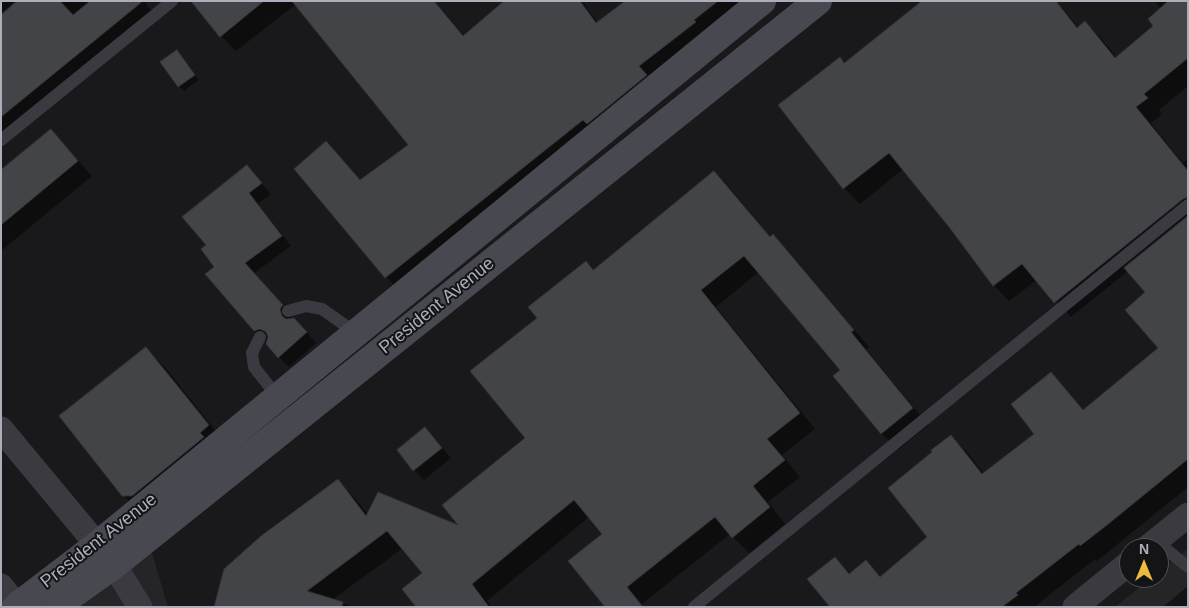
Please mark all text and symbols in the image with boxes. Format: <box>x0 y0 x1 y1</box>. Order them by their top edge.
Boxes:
street label: President Avenue <box>375 253 499 359</box>
street label: President Avenue <box>36 489 162 593</box>
north arrow <box>1119 538 1169 588</box>
text: N <box>1139 541 1149 557</box>

